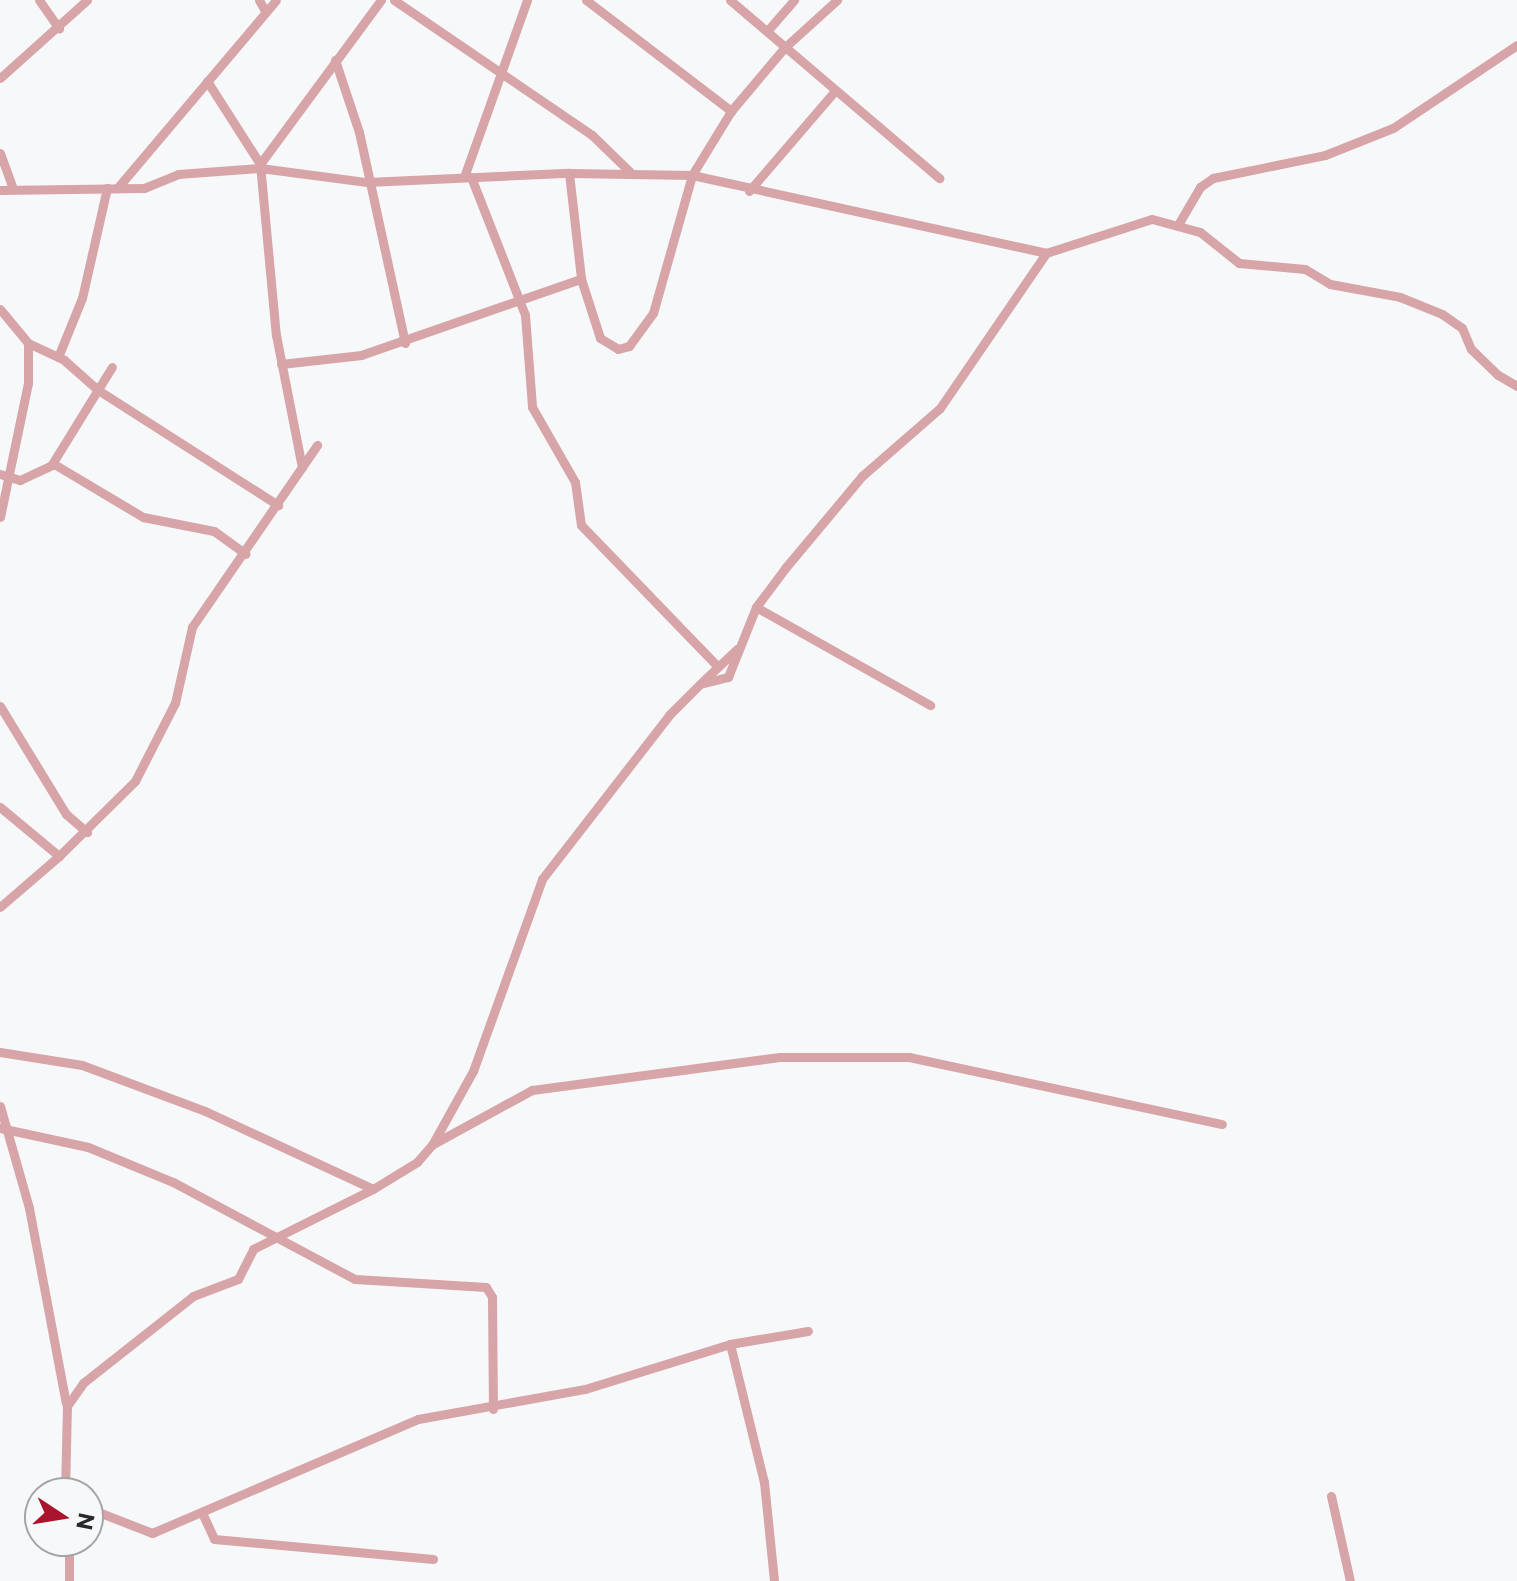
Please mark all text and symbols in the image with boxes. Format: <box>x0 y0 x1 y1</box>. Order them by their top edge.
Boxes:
north arrow <box>24 1477 104 1557</box>
text: N <box>71 1511 101 1533</box>

